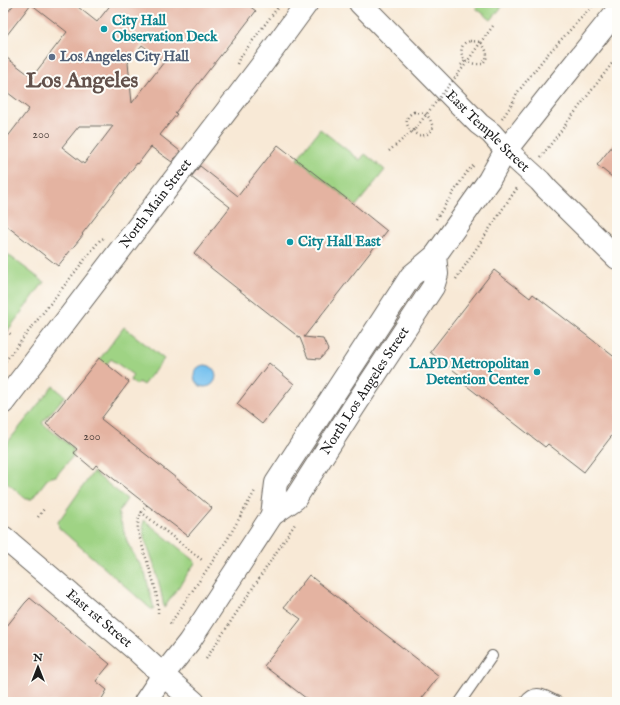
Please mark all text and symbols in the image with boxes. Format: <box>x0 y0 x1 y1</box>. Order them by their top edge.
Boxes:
place label: City Hall Observation Deck <box>112 12 218 46</box>
marker: City Hall Observation Deck <box>99 24 109 34</box>
place label: Los Angeles City Hall <box>60 48 190 66</box>
marker: Los Angeles City Hall <box>47 52 57 62</box>
district label: Los Angeles <box>26 67 139 95</box>
street label: East Temple Street <box>442 86 534 176</box>
house number: 200 <box>32 127 50 142</box>
street label: North Main Street <box>116 155 196 252</box>
place label: City Hall East <box>298 233 381 251</box>
marker: City Hall East <box>285 237 295 247</box>
street label: North Los Angeles Street <box>317 323 413 458</box>
place label: LAPD Metropolitan Detention Center <box>409 355 530 389</box>
marker: LAPD Metropolitan Detention Center <box>532 367 542 377</box>
house number: 200 <box>83 429 101 444</box>
street label: East 1st Street <box>62 585 136 652</box>
north arrow <box>18 647 58 687</box>
text: N <box>32 651 43 665</box>

